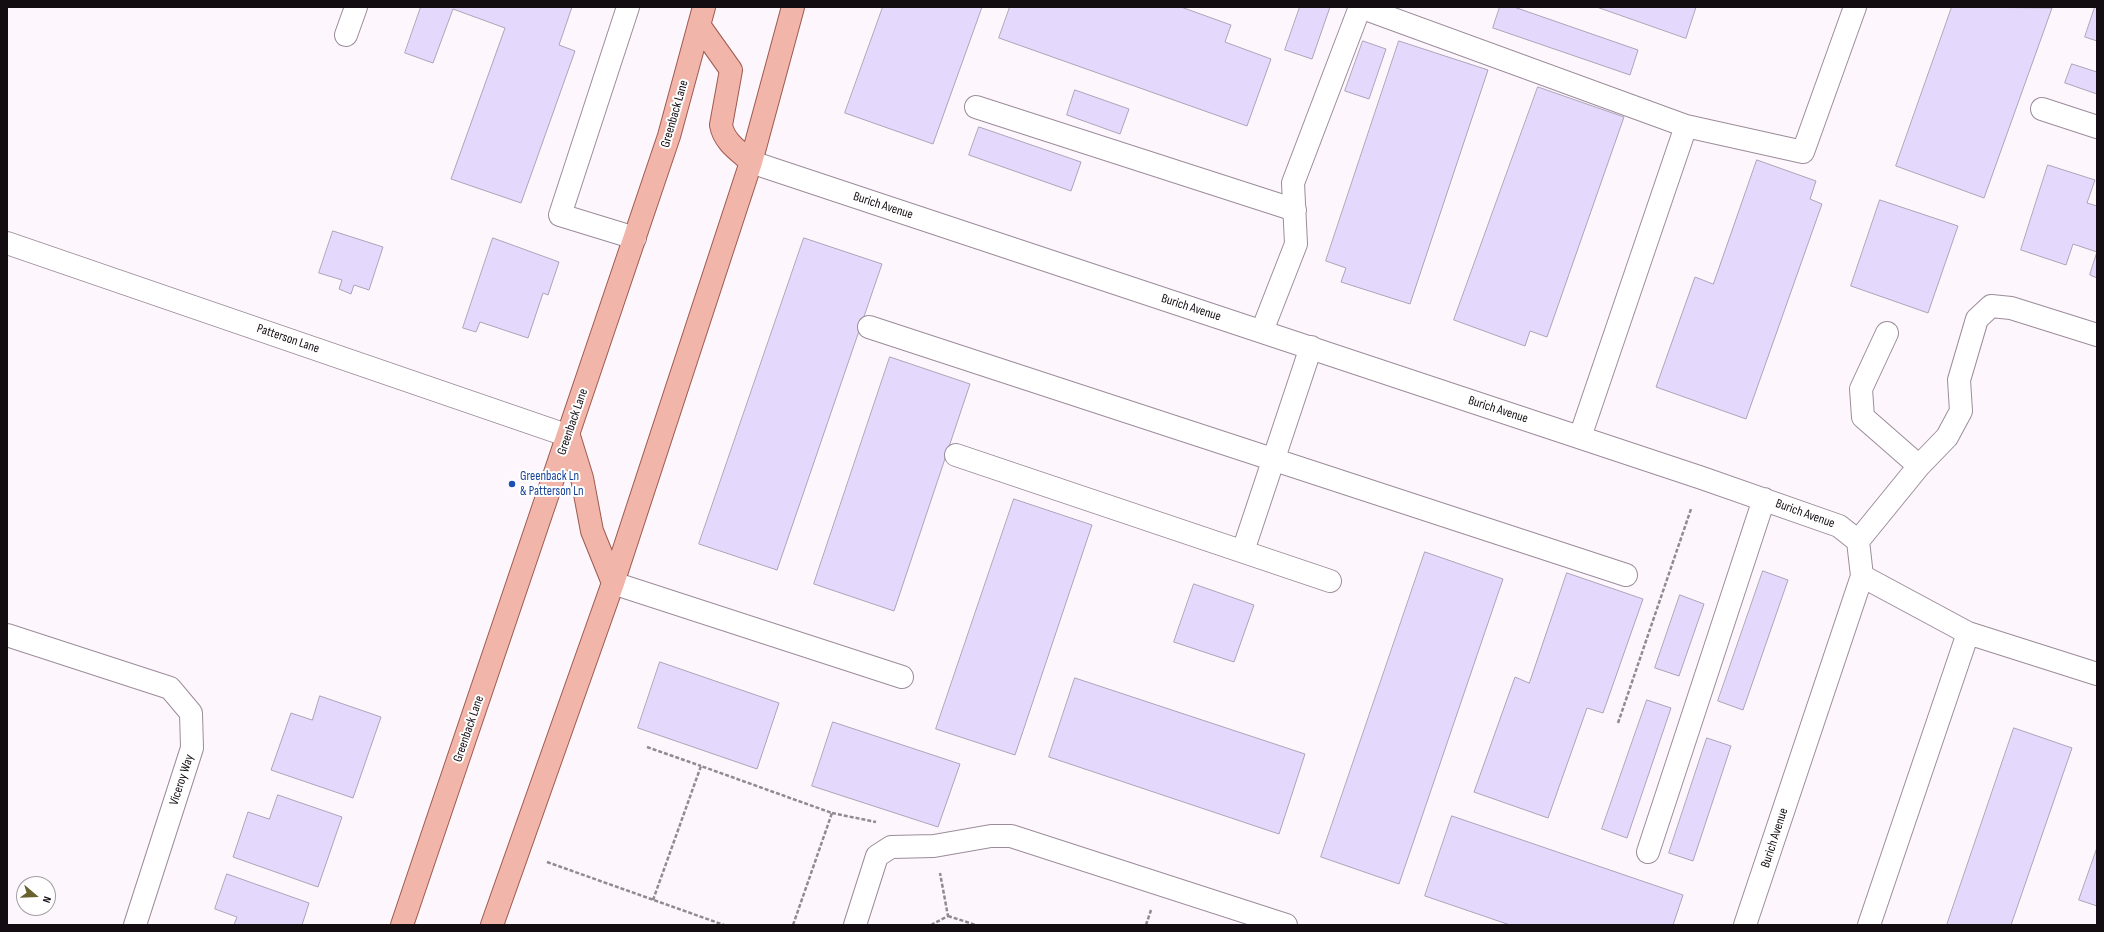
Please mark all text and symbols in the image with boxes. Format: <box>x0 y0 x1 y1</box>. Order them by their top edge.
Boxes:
street label: Greenback Lane <box>658 79 692 149</box>
street label: Burich Avenue <box>851 189 915 223</box>
street label: Burich Avenue <box>1159 291 1223 325</box>
street label: Patterson Lane <box>255 321 321 357</box>
street label: Greenback Lane <box>554 387 592 457</box>
street label: Burich Avenue <box>1466 393 1530 427</box>
place label: Greenback Ln & Patterson Ln <box>520 469 584 500</box>
marker: Greenback Ln & Patterson Ln <box>507 479 517 489</box>
street label: Burich Avenue <box>1773 496 1837 532</box>
street label: Greenback Lane <box>450 694 488 764</box>
street label: Viceroy Way <box>166 753 198 807</box>
street label: Burich Avenue <box>1758 806 1792 870</box>
north arrow <box>16 876 56 916</box>
text: N <box>40 895 54 905</box>

